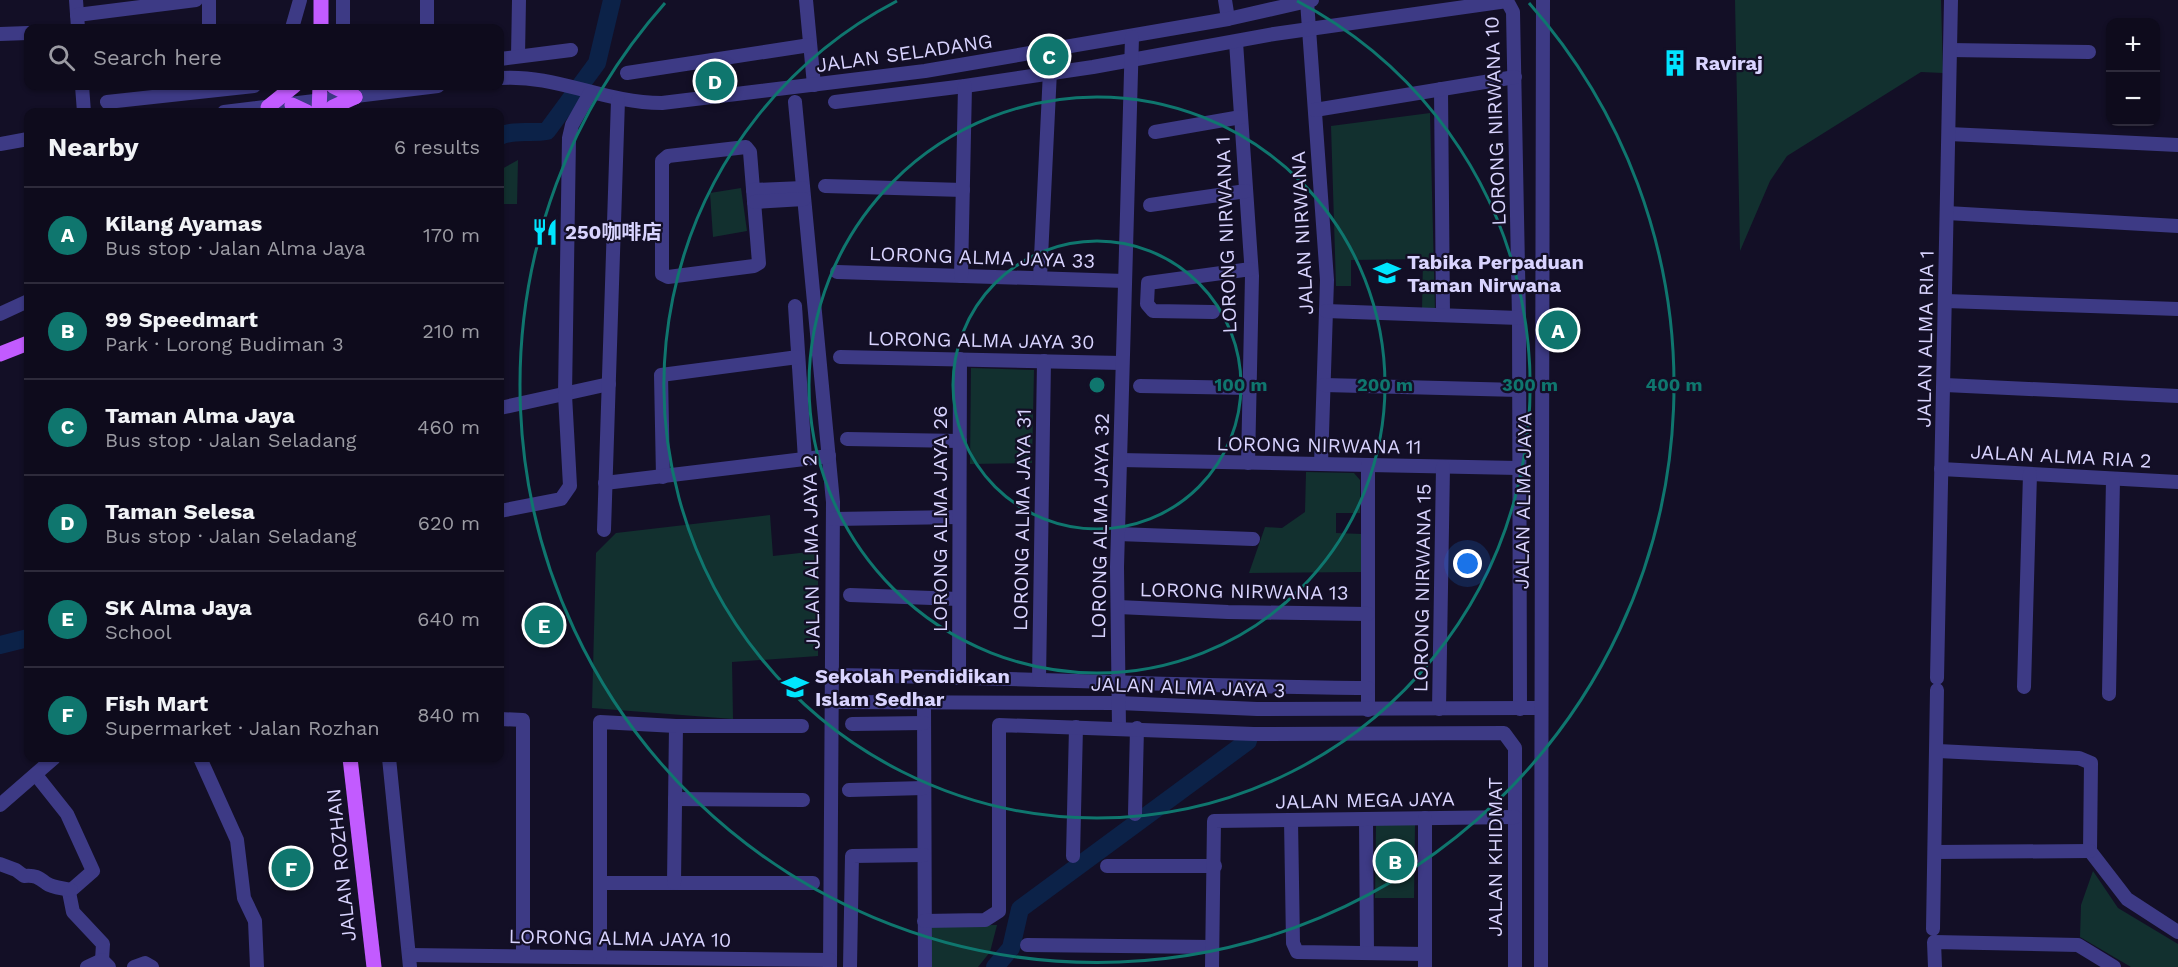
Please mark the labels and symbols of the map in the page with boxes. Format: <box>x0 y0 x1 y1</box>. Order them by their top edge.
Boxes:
street label: LORONG NIRWANA 10 <box>1479 16 1511 226</box>
street label: JALAN SELADANG <box>814 29 994 77</box>
pin: C <box>1030 34 1068 78</box>
building icon: Raviraj <box>1660 48 1690 78</box>
place label: Raviraj <box>1695 51 1763 75</box>
pin: D <box>696 58 734 104</box>
street label: LORONG NIRWANA 1 <box>1211 136 1241 334</box>
street label: JALAN NIRWANA <box>1286 150 1318 316</box>
restaurant icon: 250咖啡店 <box>530 217 560 247</box>
place label: 250咖啡店 <box>565 220 661 244</box>
street label: LORONG ALMA JAYA 33 <box>869 241 1095 273</box>
place label: Tabika Perpaduan Taman Nirwana <box>1407 250 1584 297</box>
street label: JALAN ALMA RIA 1 <box>1911 250 1939 428</box>
school or university icon: Tabika Perpaduan Taman Nirwana <box>1372 258 1402 288</box>
pin: A <box>1538 308 1578 352</box>
street label: LORONG ALMA JAYA 30 <box>867 326 1095 354</box>
text: 100 m <box>1214 374 1268 395</box>
text: 200 m <box>1357 374 1413 395</box>
text: 300 m <box>1502 374 1558 395</box>
text: 400 m <box>1646 374 1702 395</box>
centre of rings <box>1087 375 1107 395</box>
street label: LORONG ALMA JAYA 26 <box>928 406 952 632</box>
street label: LORONG ALMA JAYA 31 <box>1008 409 1036 631</box>
street label: JALAN ALMA JAYA <box>1509 412 1537 590</box>
street label: LORONG ALMA JAYA 32 <box>1086 413 1114 639</box>
street label: LORONG NIRWANA 11 <box>1216 431 1422 459</box>
street label: JALAN ALMA RIA 2 <box>1970 439 2152 473</box>
street label: JALAN ALMA JAYA 2 <box>797 454 825 650</box>
street label: LORONG NIRWANA 15 <box>1408 483 1436 693</box>
your location <box>1453 549 1482 578</box>
street label: LORONG NIRWANA 13 <box>1139 577 1349 605</box>
pin: E <box>524 602 564 648</box>
place label: Sekolah Pendidikan Islam Sedhar <box>815 664 1010 711</box>
school or university icon: Sekolah Pendidikan Islam Sedhar <box>780 672 810 702</box>
street label: JALAN ALMA JAYA 3 <box>1090 672 1286 702</box>
street label: JALAN KHIDMAT <box>1483 777 1507 937</box>
street label: JALAN MEGA JAYA <box>1275 786 1455 814</box>
street label: JALAN ROZHAN <box>321 787 361 943</box>
pin: B <box>1376 838 1414 884</box>
pin: F <box>272 846 310 890</box>
street label: LORONG ALMA JAYA 10 <box>508 924 732 952</box>

